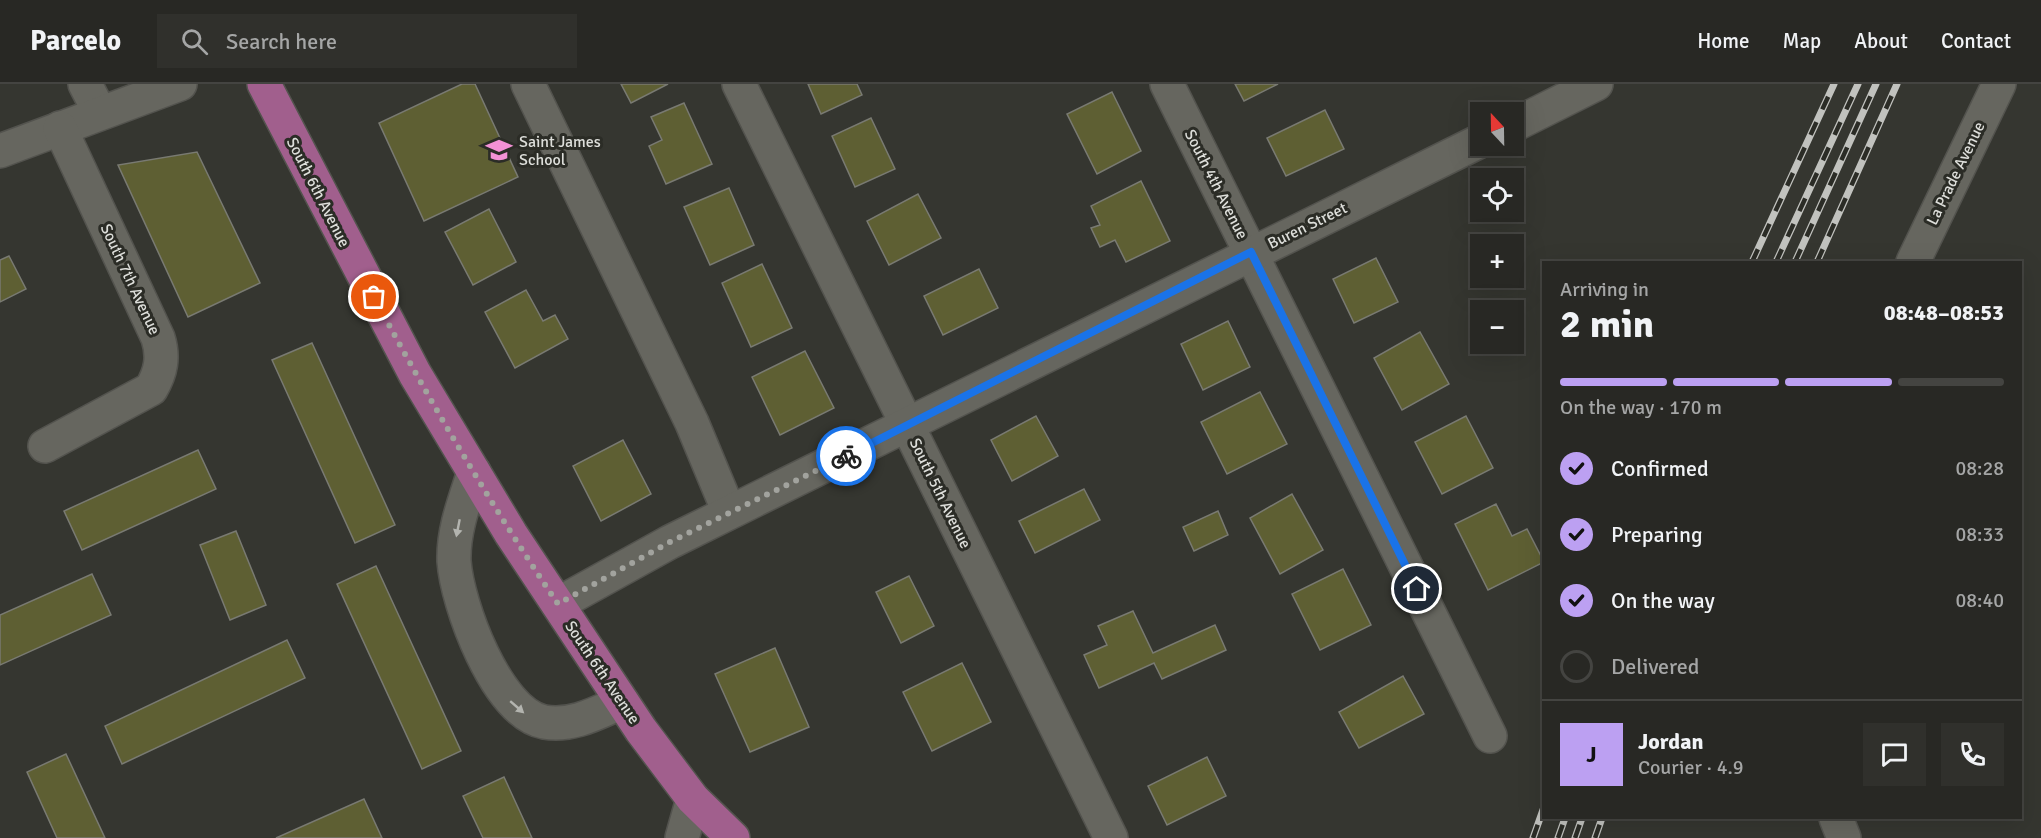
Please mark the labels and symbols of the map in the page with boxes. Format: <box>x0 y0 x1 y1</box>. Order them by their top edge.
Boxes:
north arrow <box>1470 102 1524 156</box>
street label: La Prade Avenue <box>1922 118 1990 228</box>
street label: South 4th Avenue <box>1180 126 1252 243</box>
place label: Saint James School <box>519 132 601 170</box>
street label: South 6th Avenue <box>282 134 354 251</box>
school or university icon: Saint James School <box>484 135 514 165</box>
street label: Buren Street <box>1264 198 1351 254</box>
street label: South 7th Avenue <box>96 221 165 338</box>
pin <box>348 271 399 322</box>
courier <box>816 426 876 486</box>
street label: South 5th Avenue <box>905 435 975 552</box>
one-way arrow <box>453 519 462 538</box>
pin <box>1391 563 1442 614</box>
street label: South 6th Avenue <box>560 617 644 728</box>
one-way arrow <box>510 700 525 714</box>

